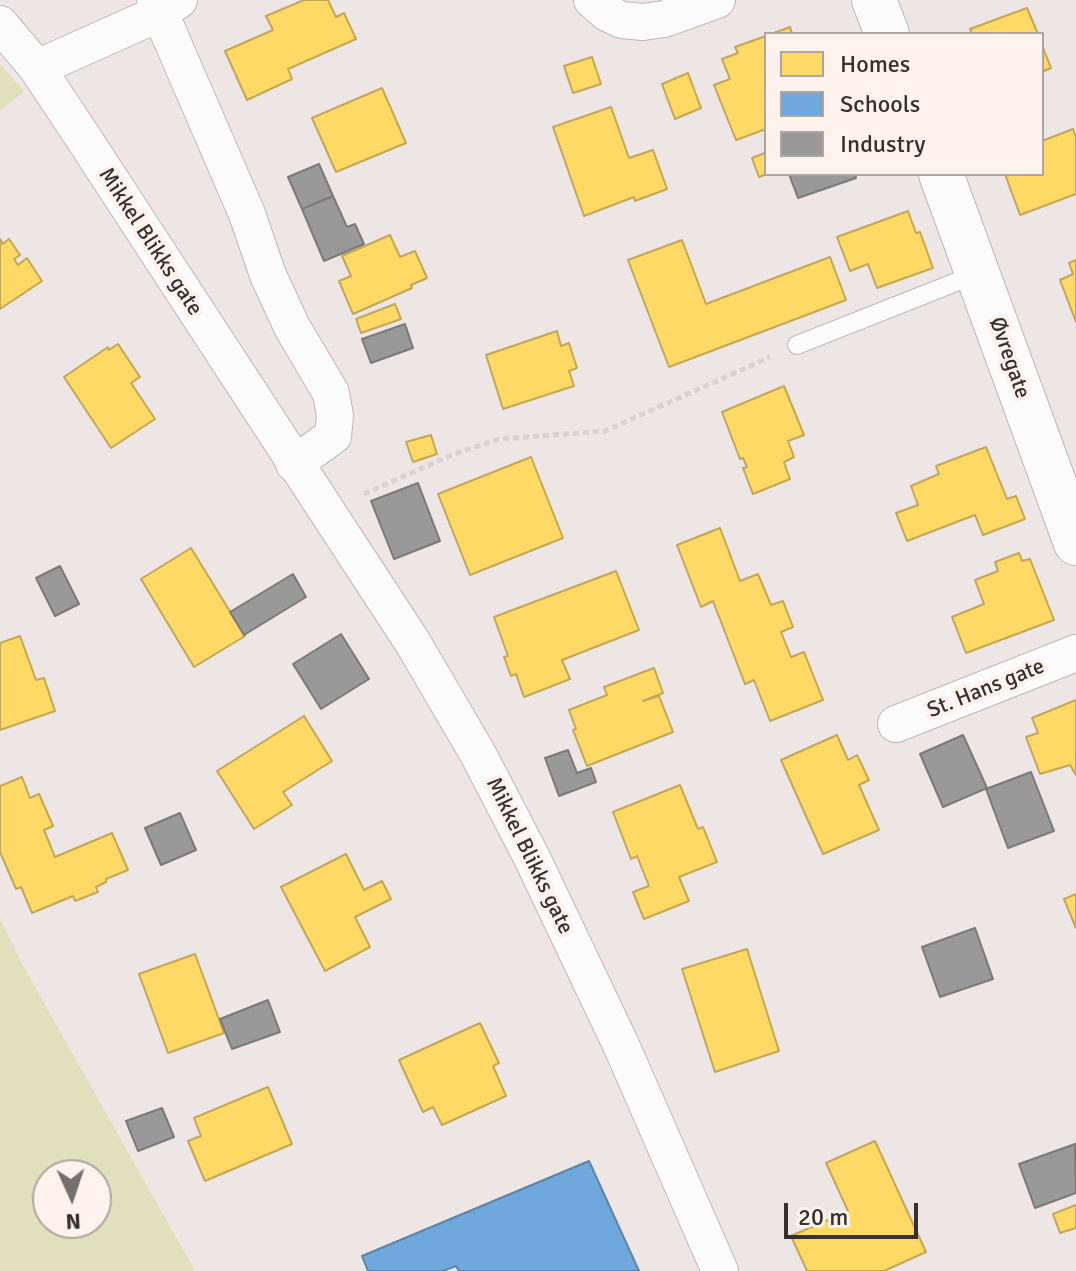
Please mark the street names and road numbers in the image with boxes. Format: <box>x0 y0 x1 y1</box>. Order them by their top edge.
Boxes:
street label: Mikkel Blikks gate <box>92 163 208 321</box>
street label: Øvregate <box>983 314 1035 402</box>
street label: St. Hans gate <box>924 654 1048 724</box>
street label: Mikkel Blikks gate <box>480 773 578 939</box>

